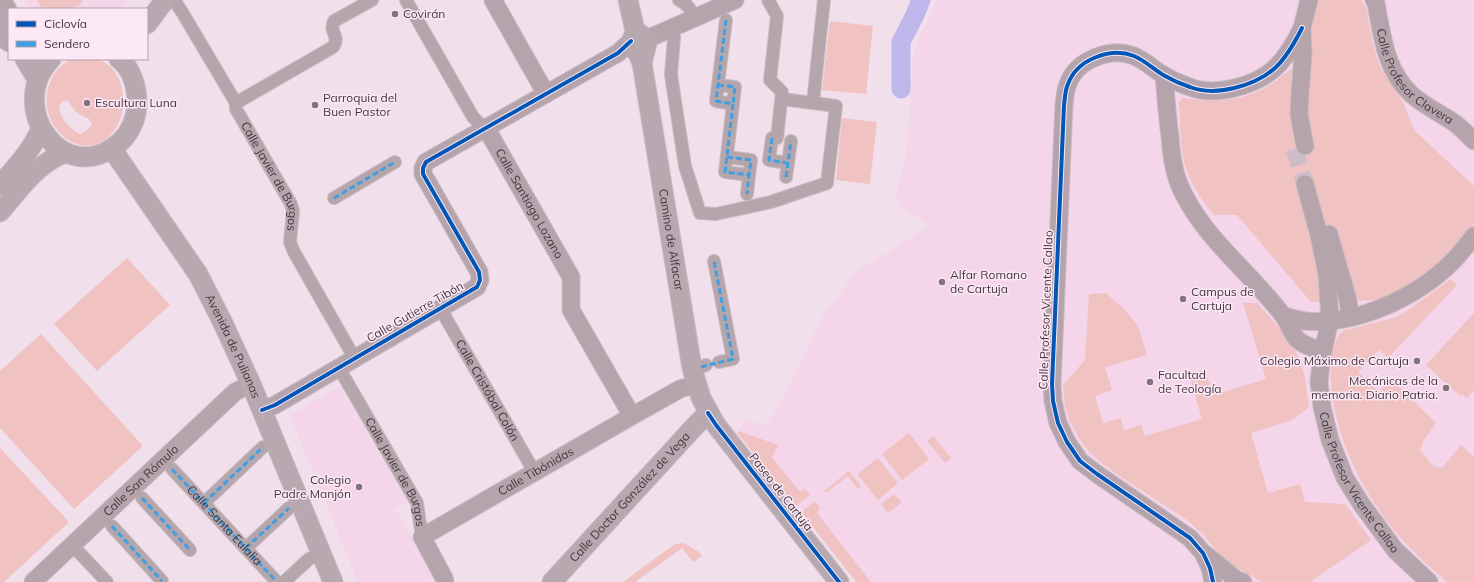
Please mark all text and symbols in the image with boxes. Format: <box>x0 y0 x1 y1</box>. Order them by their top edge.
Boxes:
place label: Covirán <box>403 6 445 21</box>
legend <box>8 8 148 60</box>
marker: Covirán <box>390 9 400 19</box>
text: Ciclovía <box>44 16 87 31</box>
street label: Calle Profesor Clavera <box>1374 27 1456 127</box>
text: Sendero <box>44 36 90 51</box>
place label: Parroquia del Buen Pastor <box>323 90 397 119</box>
place label: Escultura Luna <box>95 95 177 110</box>
marker: Escultura Luna <box>82 98 92 108</box>
marker: Parroquia del Buen Pastor <box>310 100 320 110</box>
street label: Calle Javier de Burgos <box>238 119 301 232</box>
street label: Calle Santiago Lozano <box>492 146 567 261</box>
street label: Camino de Alfacar <box>656 188 687 292</box>
street label: Calle Profesor Vicente Callao <box>1035 230 1056 390</box>
place label: Alfar Romano de Cartuja <box>950 267 1027 296</box>
marker: Alfar Romano de Cartuja <box>937 277 947 287</box>
street label: Calle Gutierre Tibón <box>364 278 466 345</box>
place label: Campus de Cartuja <box>1191 284 1254 313</box>
street label: Avenida de Pulianas <box>202 291 264 400</box>
marker: Campus de Cartuja <box>1178 294 1188 304</box>
street label: Calle Cristóbal Colón <box>453 337 523 444</box>
place label: Colegio Máximo de Cartuja <box>1260 353 1409 368</box>
marker: Colegio Máximo de Cartuja <box>1412 356 1422 366</box>
place label: Facultad de Teología <box>1158 367 1222 396</box>
place label: Mecánicas de la memoria. Diario Patria. <box>1311 373 1438 402</box>
marker: Facultad de Teología <box>1145 377 1155 387</box>
marker: Mecánicas de la memoria. Diario Patria. <box>1441 383 1451 393</box>
street label: Calle Profesor Vicente Callao <box>1316 410 1403 556</box>
street label: Calle Javier de Burgos <box>362 415 428 528</box>
street label: Calle Doctor González de Vega <box>566 429 693 565</box>
street label: Calle San Rómulo <box>100 441 181 519</box>
street label: Calle Tibónidas <box>495 443 576 499</box>
street label: Paseo de Cartuja <box>746 450 817 534</box>
place label: Colegio Padre Manjón <box>274 472 351 501</box>
street label: Calle Santa Eulalia <box>184 482 266 568</box>
marker: Colegio Padre Manjón <box>354 482 364 492</box>

